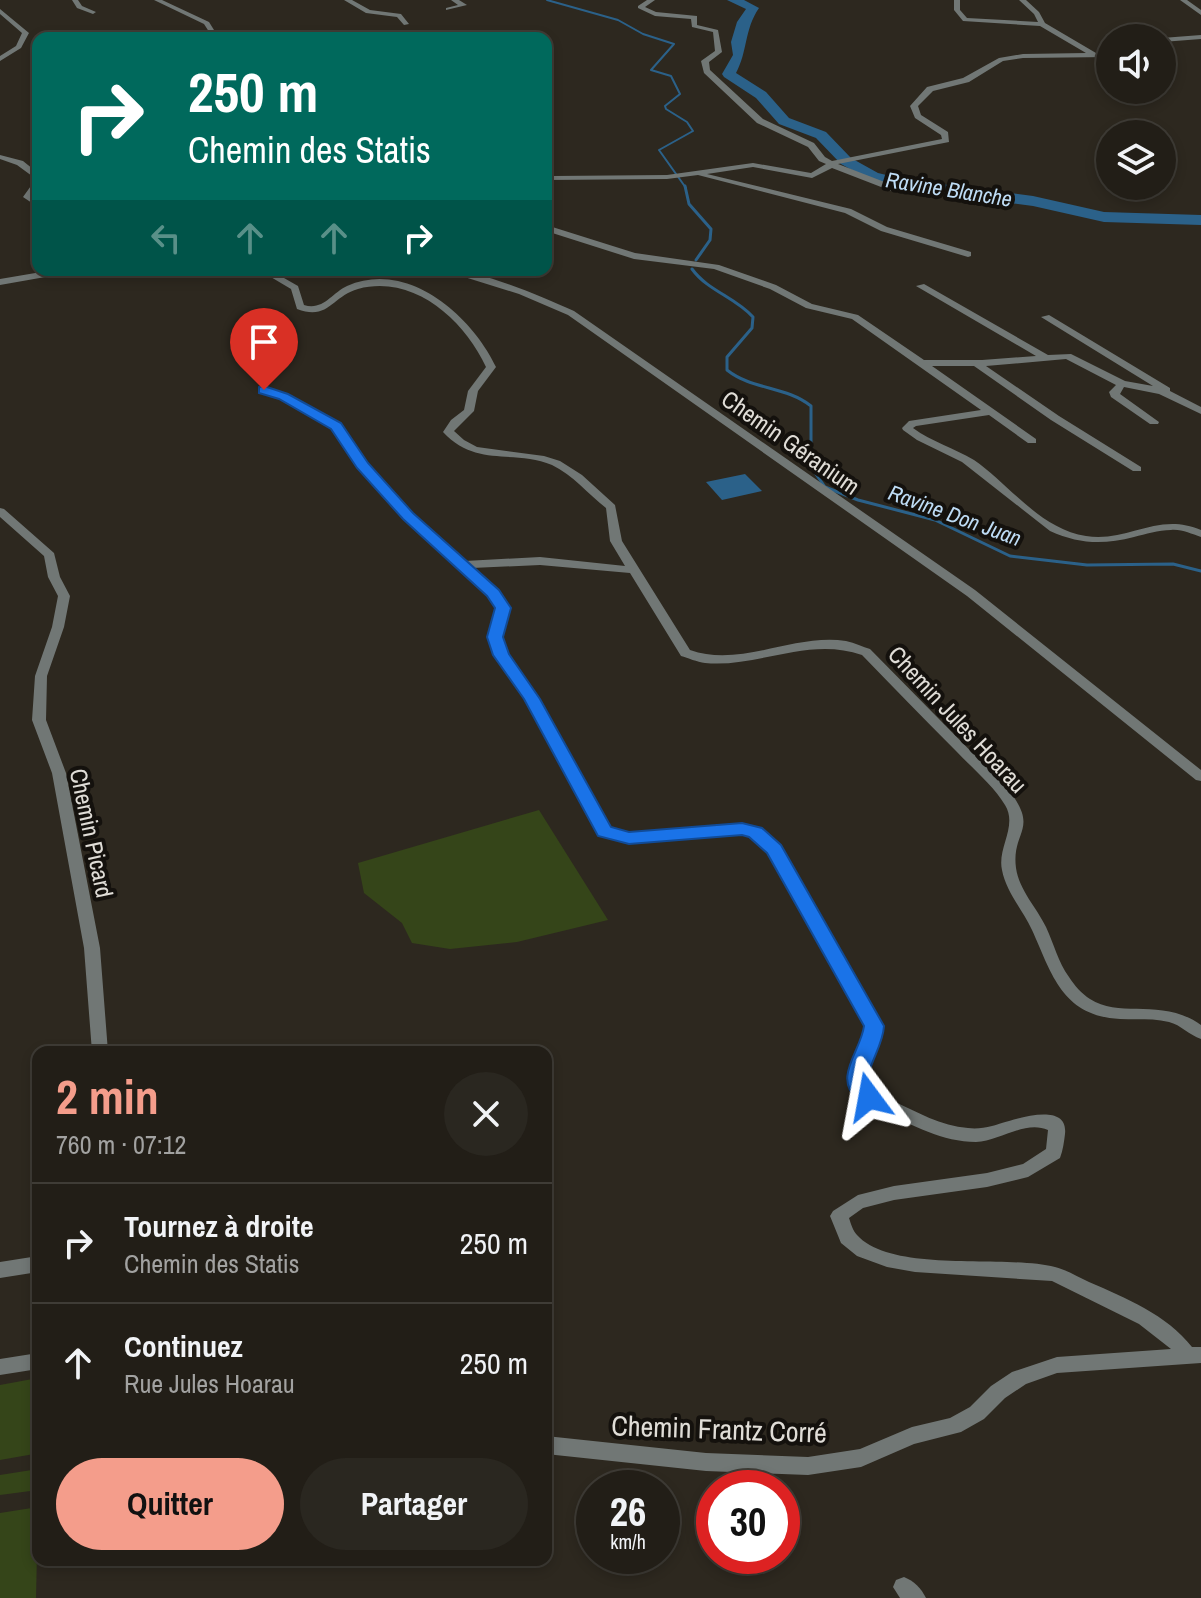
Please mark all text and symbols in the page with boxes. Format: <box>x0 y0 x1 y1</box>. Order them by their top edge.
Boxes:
map controls <box>1096 24 1176 200</box>
button: sound <box>1096 24 1176 104</box>
text: 250 m <box>188 54 318 129</box>
icon: right <box>56 64 160 168</box>
button: layers <box>1096 120 1176 200</box>
text: Chemin des Statis <box>188 126 431 174</box>
water label: Ravine Blanche <box>884 164 1014 214</box>
icon: left <box>144 216 188 260</box>
icon: ahead <box>228 216 272 260</box>
icon: ahead <box>312 216 356 260</box>
icon: right <box>396 216 440 260</box>
pin <box>230 308 298 390</box>
icon: arrive <box>242 320 286 364</box>
street label: Chemin Géranium <box>716 382 866 502</box>
water label: Ravine Don Juan <box>884 477 1026 553</box>
street label: Chemin Jules Hoarau <box>881 638 1035 800</box>
street label: Chemin Picard <box>63 765 121 901</box>
position arrow <box>827 1055 911 1139</box>
text: 2 min <box>56 1064 159 1129</box>
button: close <box>444 1072 528 1156</box>
text: 760 m · 07:12 <box>56 1127 186 1162</box>
text: Tournez à droite <box>124 1206 314 1246</box>
icon: right <box>56 1221 100 1265</box>
text: 250 m <box>460 1223 528 1263</box>
text: Chemin des Statis <box>124 1246 299 1281</box>
text: Continuez <box>124 1326 243 1366</box>
icon: ahead <box>56 1341 100 1385</box>
text: 250 m <box>460 1343 528 1383</box>
text: Rue Jules Hoarau <box>124 1366 295 1401</box>
street label: Chemin Frantz Corré <box>611 1406 827 1452</box>
button: Quitter <box>56 1458 284 1550</box>
button: Partager <box>300 1458 528 1550</box>
speed limit sign: 30 <box>696 1470 800 1574</box>
text: 26 <box>610 1485 646 1538</box>
text: km/h <box>610 1528 646 1555</box>

